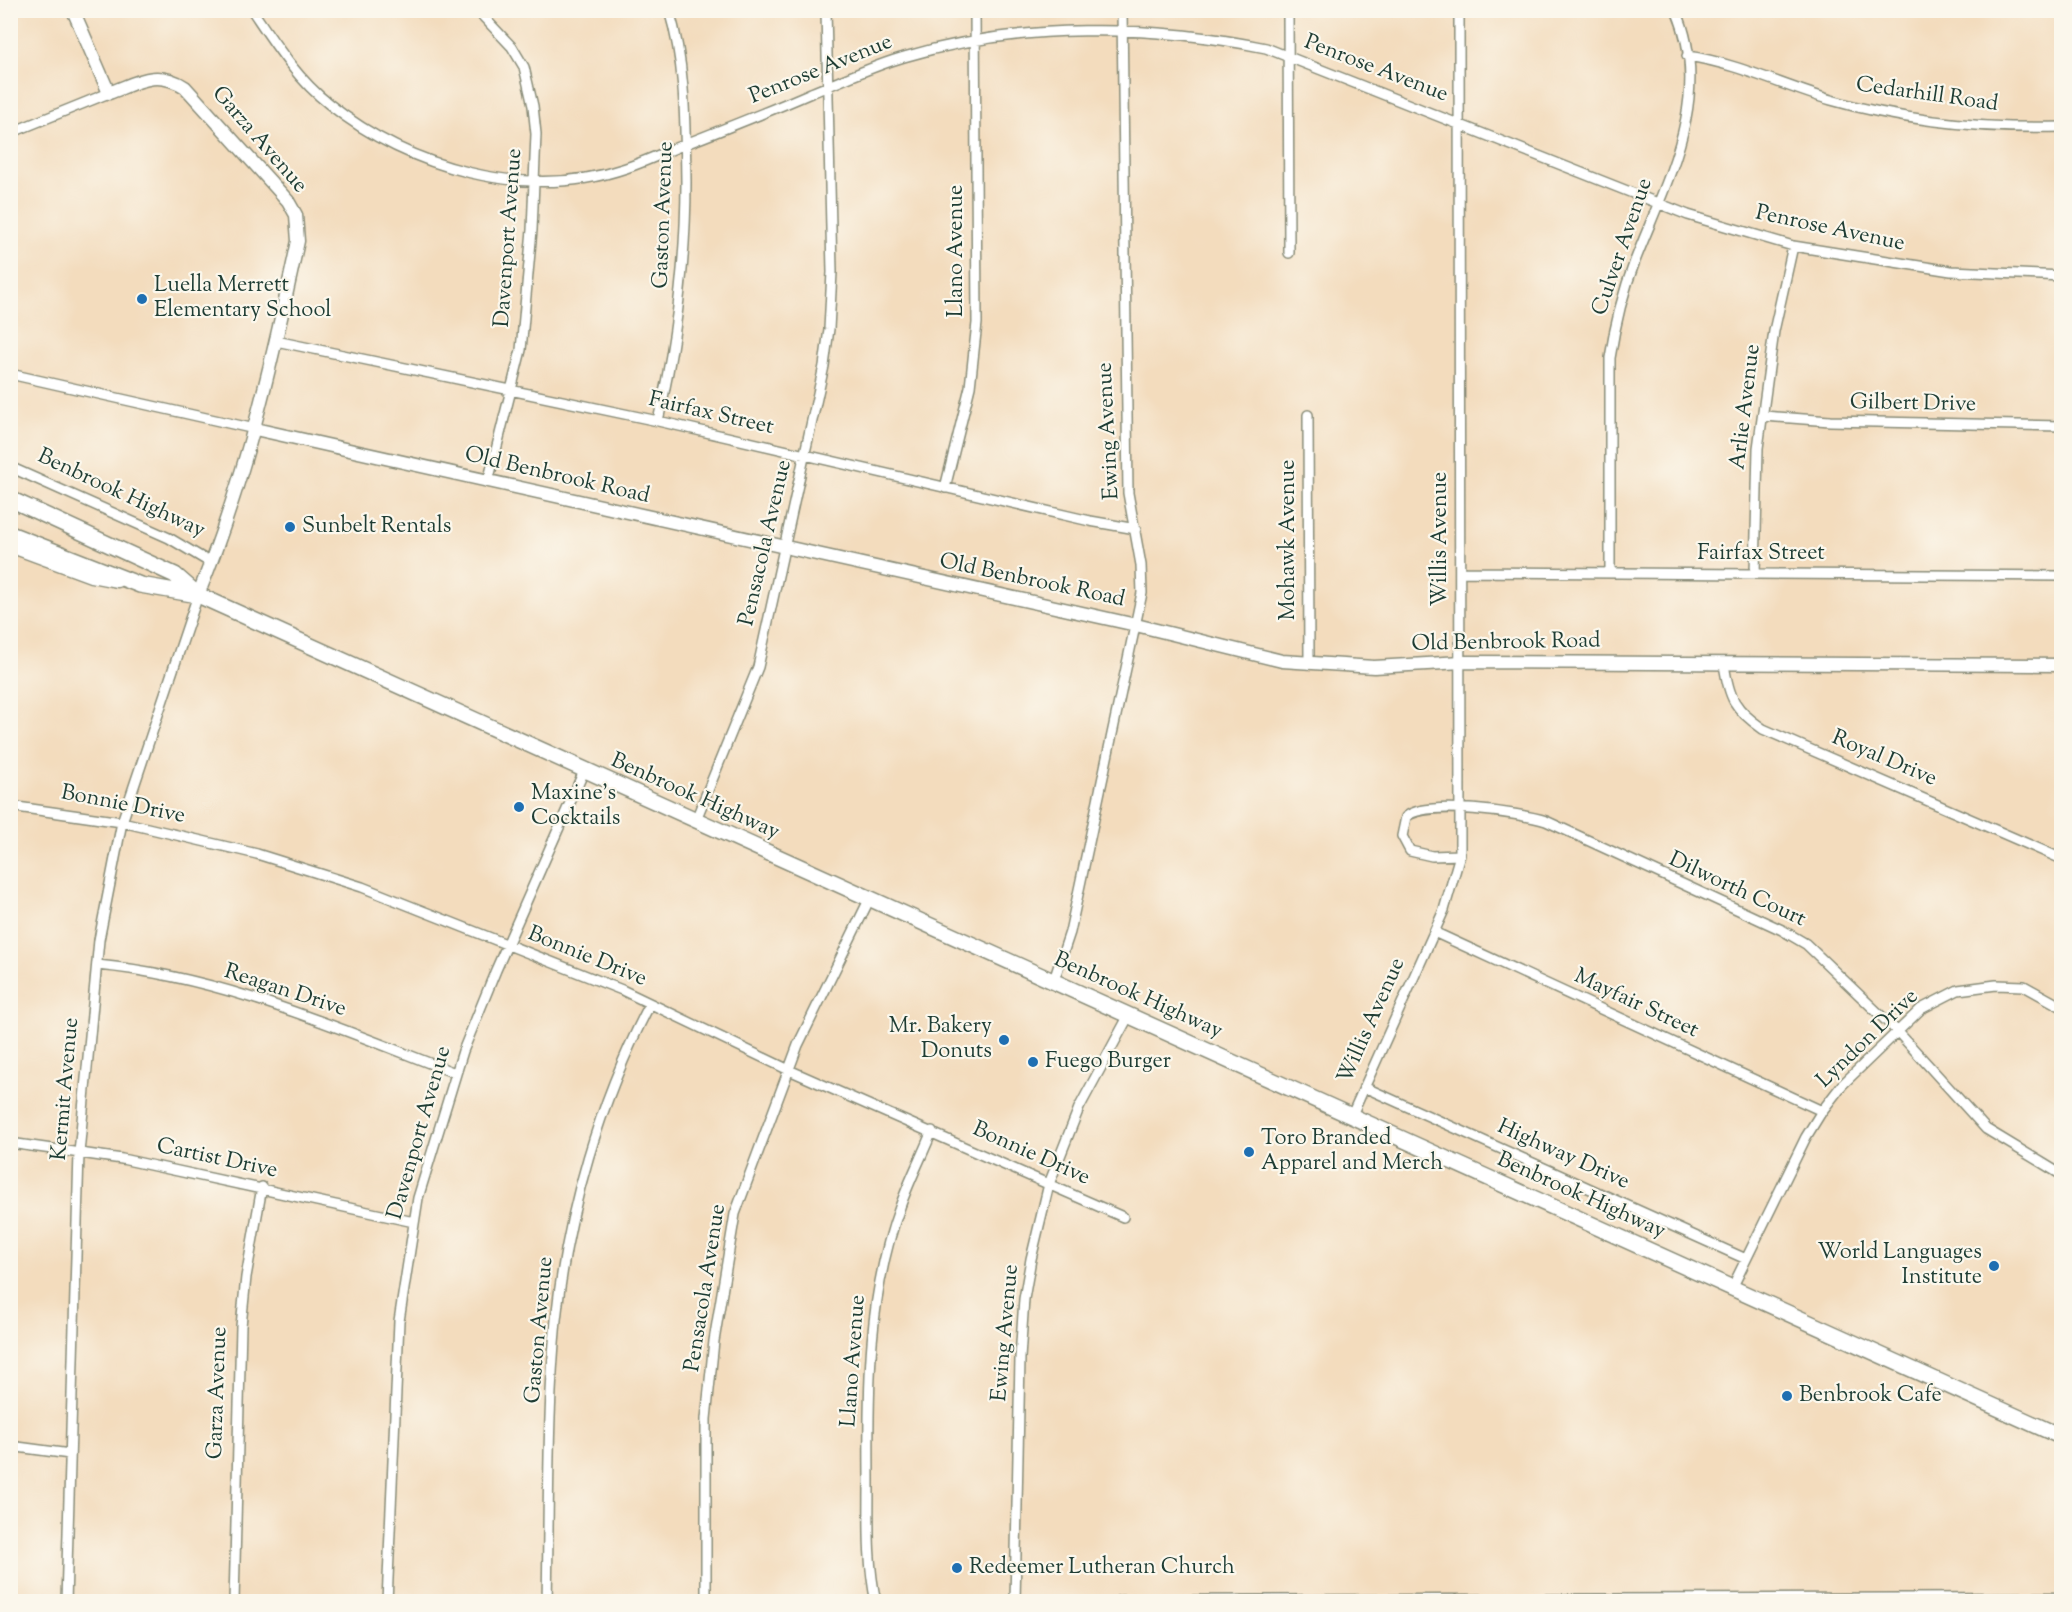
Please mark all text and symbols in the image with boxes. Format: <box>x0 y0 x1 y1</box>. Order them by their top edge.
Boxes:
street label: Penrose Avenue <box>745 27 897 113</box>
street label: Penrose Avenue <box>1299 27 1453 111</box>
street label: Cedarhill Road <box>1854 69 2000 121</box>
street label: Garza Avenue <box>203 79 315 201</box>
street label: Gaston Avenue <box>645 141 683 289</box>
street label: Davenport Avenue <box>487 147 531 329</box>
street label: Culver Avenue <box>1584 174 1662 320</box>
street label: Llano Avenue <box>941 185 973 317</box>
street label: Penrose Avenue <box>1752 198 1908 260</box>
place label: Luella Merrett Elementary School <box>154 270 331 327</box>
marker: Luella Merrett Elementary School <box>135 292 149 306</box>
street label: Arlie Avenue <box>1722 342 1770 472</box>
street label: Ewing Avenue <box>1089 361 1129 501</box>
street label: Fairfax Street <box>645 384 777 444</box>
street label: Gilbert Drive <box>1850 387 1976 421</box>
street label: Old Benbrook Road <box>461 439 653 513</box>
street label: Benbrook Highway <box>32 441 210 547</box>
street label: Pensacola Avenue <box>731 457 801 629</box>
street label: Mohawk Avenue <box>1273 459 1305 621</box>
street label: Willis Avenue <box>1425 472 1457 606</box>
place label: Sunbelt Rentals <box>302 511 452 543</box>
marker: Sunbelt Rentals <box>283 520 297 534</box>
street label: Fairfax Street <box>1697 538 1825 570</box>
street label: Old Benbrook Road <box>936 546 1128 616</box>
street label: Old Benbrook Road <box>1411 625 1601 661</box>
street label: Royal Drive <box>1826 723 1942 795</box>
street label: Benbrook Highway <box>605 745 785 849</box>
street label: Bonnie Drive <box>58 777 188 833</box>
place label: Maxine's Cocktails <box>531 778 620 835</box>
marker: Maxine's Cocktails <box>512 800 526 814</box>
street label: Dilworth Court <box>1663 844 1811 936</box>
street label: Bonnie Drive <box>523 919 651 995</box>
street label: Benbrook Highway <box>1048 944 1228 1048</box>
street label: Willis Avenue <box>1330 953 1414 1089</box>
street label: Reagan Drive <box>220 956 350 1026</box>
street label: Mayfair Street <box>1568 961 1704 1047</box>
street label: Lyndon Drive <box>1810 982 1926 1096</box>
place label: Mr. Bakery Donuts <box>889 1011 992 1068</box>
street label: Kermit Avenue <box>44 1016 88 1162</box>
marker: Mr. Bakery Donuts <box>997 1033 1011 1047</box>
street label: Davenport Avenue <box>380 1042 460 1224</box>
place label: Fuego Burger <box>1045 1046 1171 1078</box>
marker: Fuego Burger <box>1026 1055 1040 1069</box>
street label: Highway Drive <box>1492 1112 1634 1198</box>
street label: Bonnie Drive <box>967 1114 1095 1194</box>
place label: Toro Branded Apparel and Merch <box>1261 1123 1443 1180</box>
street label: Cartist Drive <box>153 1131 281 1187</box>
street label: Benbrook Highway <box>1491 1144 1671 1248</box>
marker: Toro Branded Apparel and Merch <box>1242 1145 1256 1159</box>
street label: Pensacola Avenue <box>677 1202 735 1374</box>
place label: World Languages Institute <box>1818 1237 1982 1294</box>
street label: Gaston Avenue <box>518 1255 562 1405</box>
marker: World Languages Institute <box>1987 1259 2001 1273</box>
street label: Ewing Avenue <box>984 1263 1028 1403</box>
street label: Llano Avenue <box>833 1294 875 1428</box>
street label: Garza Avenue <box>200 1326 236 1460</box>
place label: Benbrook Cafe <box>1799 1380 1942 1412</box>
marker: Benbrook Cafe <box>1780 1389 1794 1403</box>
place label: Redeemer Lutheran Church <box>969 1552 1235 1584</box>
marker: Redeemer Lutheran Church <box>950 1561 964 1575</box>

